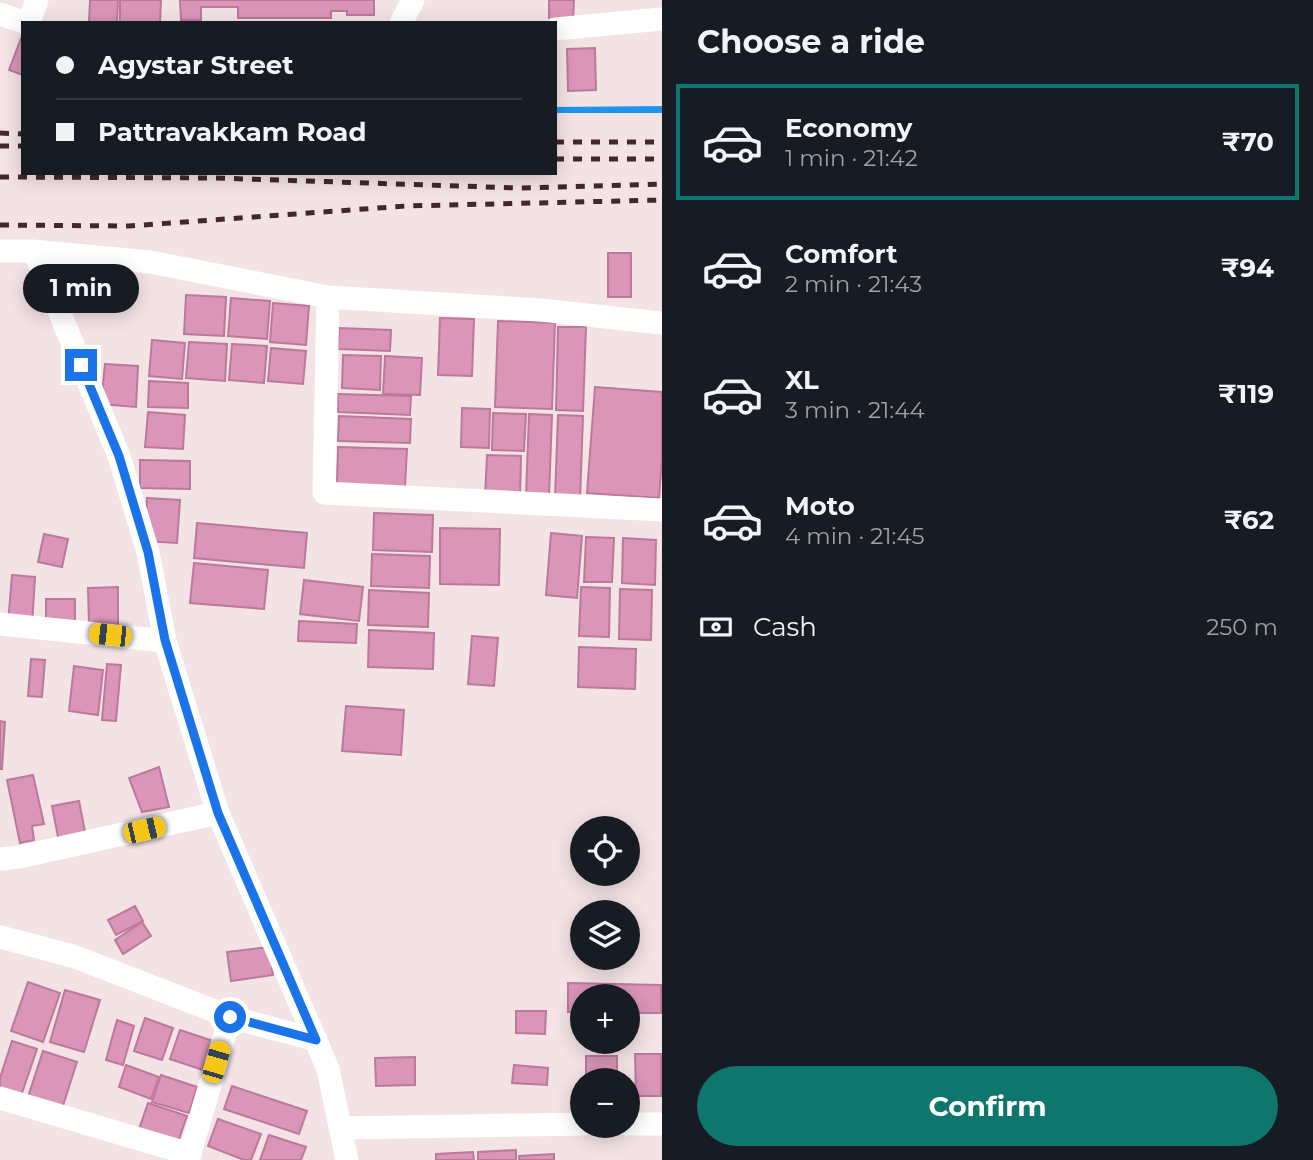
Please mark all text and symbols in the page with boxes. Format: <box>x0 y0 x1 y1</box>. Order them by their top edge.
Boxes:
text: Choose a ride <box>697 22 925 61</box>
text: Agystar Street <box>98 49 294 81</box>
icon: car <box>701 111 764 174</box>
text: Economy <box>785 112 912 144</box>
text: Pattravakkam Road <box>98 116 367 148</box>
text: ₹70 <box>1222 126 1274 158</box>
text: 1 min · 21:42 <box>785 144 918 172</box>
icon: car <box>701 237 764 300</box>
text: Comfort <box>785 238 897 270</box>
text: ₹94 <box>1221 252 1274 284</box>
callout: 1 min <box>23 264 139 312</box>
text: 2 min · 21:43 <box>785 270 922 298</box>
text: 1 min <box>50 274 112 302</box>
route end <box>65 349 97 381</box>
icon: car <box>701 363 764 426</box>
text: XL <box>785 364 819 396</box>
text: ₹119 <box>1218 378 1274 410</box>
text: 3 min · 21:44 <box>785 396 925 424</box>
icon: car <box>701 489 764 552</box>
text: Moto <box>785 490 855 522</box>
text: ₹62 <box>1224 504 1274 536</box>
text: 4 min · 21:45 <box>785 522 925 550</box>
icon: cash <box>697 608 735 646</box>
text: Cash <box>753 611 817 643</box>
text: 250 m <box>1206 613 1278 641</box>
car <box>89 622 132 648</box>
car <box>122 815 167 845</box>
map controls <box>570 816 640 1138</box>
button: locate <box>570 816 640 886</box>
button: layers <box>570 900 640 970</box>
button: + <box>570 984 640 1054</box>
route start <box>214 1001 246 1033</box>
car <box>201 1039 232 1085</box>
button: Confirm <box>697 1066 1278 1146</box>
button: − <box>570 1068 640 1138</box>

